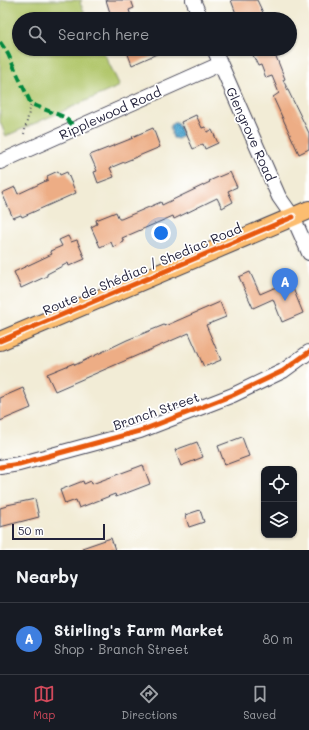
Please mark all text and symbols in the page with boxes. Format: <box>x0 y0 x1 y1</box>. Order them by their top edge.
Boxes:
search box <box>12 12 297 56</box>
icon: search <box>26 23 48 45</box>
text: Search here <box>58 24 149 44</box>
street label: Ripplewood Road <box>56 82 163 143</box>
street label: Glengrove Road <box>223 84 280 184</box>
street label: Route de Shédiac / Shediac Road <box>40 219 244 318</box>
your location <box>151 223 171 243</box>
pin: A <box>272 268 298 301</box>
street label: Branch Street <box>110 388 202 433</box>
map controls <box>261 466 297 538</box>
button: locate <box>261 466 297 502</box>
button: layers <box>261 502 297 538</box>
scale bar <box>12 522 105 541</box>
text: 50 m <box>18 523 44 538</box>
text: Nearby <box>16 565 78 587</box>
text: Stirling's Farm Market <box>54 620 223 640</box>
text: A <box>24 630 34 647</box>
text: 80 m <box>263 630 293 647</box>
text: Shop · Branch Street <box>54 640 189 657</box>
tab: Map <box>33 683 55 722</box>
tab: Directions <box>121 683 177 722</box>
tab: Saved <box>243 683 276 722</box>

